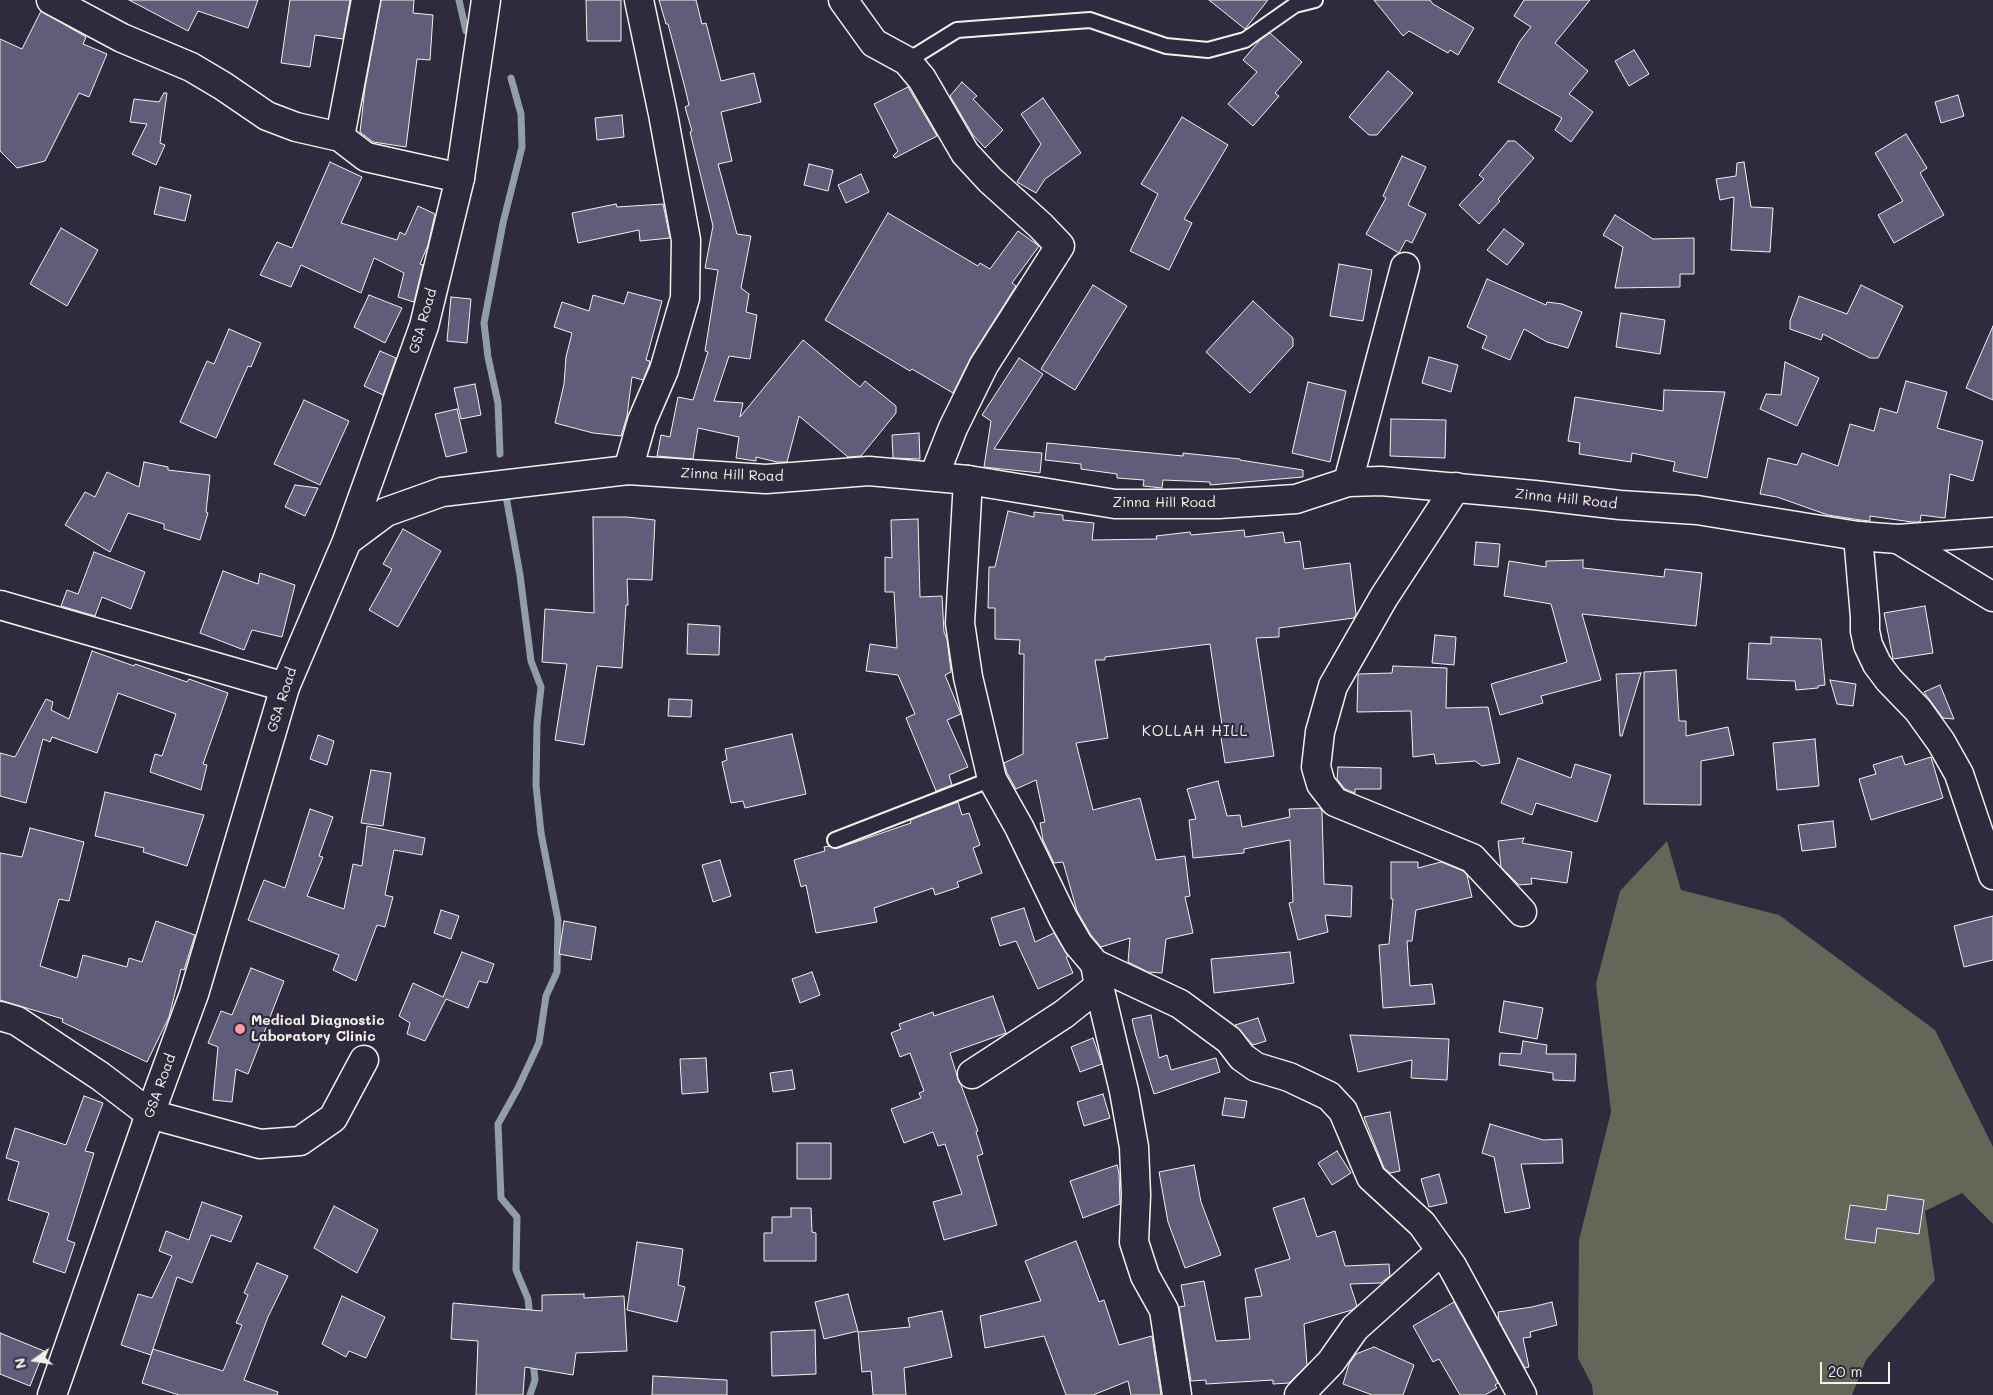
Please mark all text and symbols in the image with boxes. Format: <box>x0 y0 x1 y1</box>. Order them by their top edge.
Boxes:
street label: GSA Road <box>406 286 440 356</box>
street label: Zinna Hill Road <box>680 465 784 485</box>
street label: Zinna Hill Road <box>1514 485 1618 513</box>
street label: Zinna Hill Road <box>1112 495 1216 511</box>
street label: GSA Road <box>264 665 300 735</box>
district label: KOLLAH HILL <box>1140 722 1250 740</box>
place label: Medical Diagnostic Laboratory Clinic <box>251 1013 385 1046</box>
marker: Medical Diagnostic Laboratory Clinic <box>233 1022 247 1036</box>
street label: GSA Road <box>141 1052 179 1120</box>
north arrow <box>10 1335 60 1385</box>
scale bar <box>1823 1352 1893 1384</box>
text: N <box>9 1356 30 1371</box>
text: 20 m <box>1828 1361 1862 1381</box>

